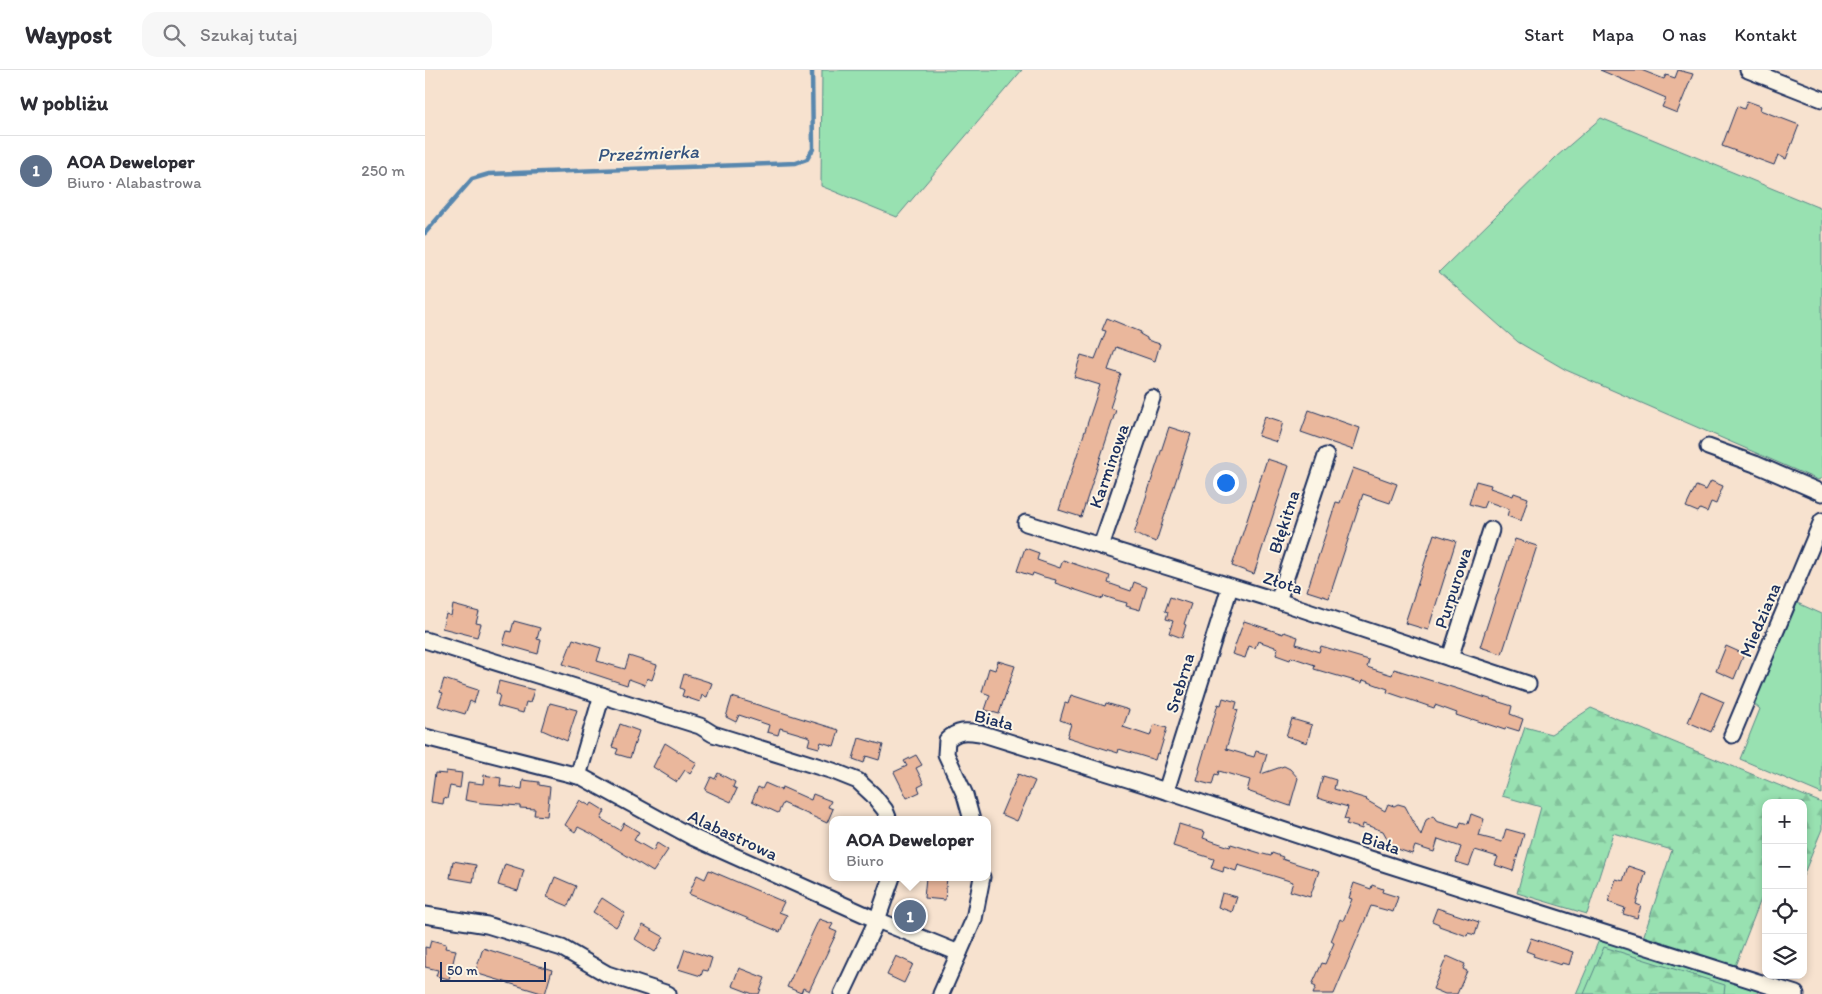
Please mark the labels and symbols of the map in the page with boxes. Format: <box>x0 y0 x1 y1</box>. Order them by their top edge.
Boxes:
water label: Przeźmierka <box>597 140 699 166</box>
street label: Karminowa <box>1084 420 1134 511</box>
your location <box>1213 470 1239 496</box>
street label: Błękitna <box>1263 488 1305 556</box>
street label: Purpurowa <box>1430 544 1477 631</box>
street label: Złota <box>1261 567 1306 599</box>
street label: Miedziana <box>1735 579 1786 660</box>
street label: Srebrna <box>1161 650 1200 716</box>
street label: Biała <box>972 705 1016 736</box>
street label: Alabastrowa <box>685 805 782 866</box>
street label: Biała <box>1359 826 1404 860</box>
pin: 1 <box>894 897 926 935</box>
scale bar <box>440 959 546 982</box>

